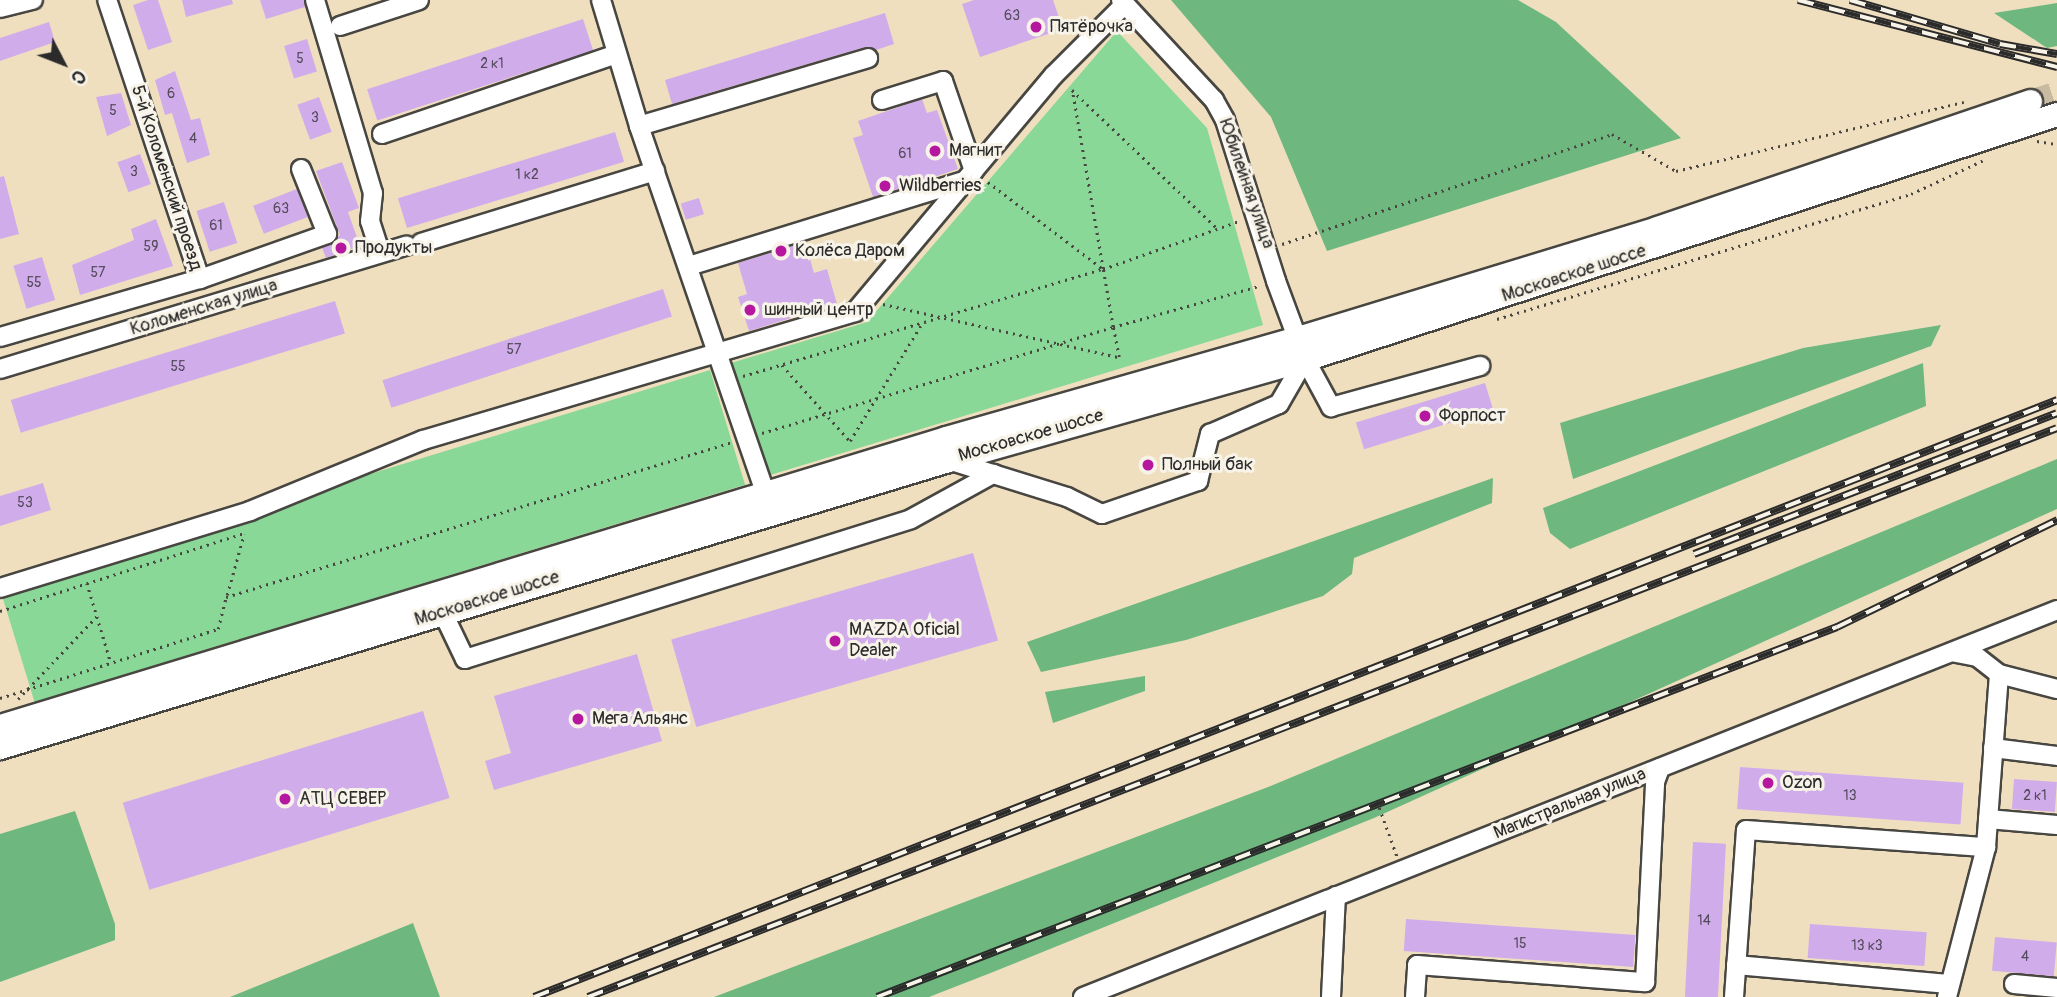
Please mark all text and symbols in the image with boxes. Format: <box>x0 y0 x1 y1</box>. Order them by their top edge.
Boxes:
house number: 63 <box>1004 8 1020 24</box>
place label: Пятёрочка <box>1050 16 1133 38</box>
marker: Пятёрочка <box>1028 19 1044 35</box>
north arrow <box>28 28 98 98</box>
house number: 5 <box>296 51 304 67</box>
house number: 2 к1 <box>480 56 504 72</box>
text: С <box>66 65 91 89</box>
street label: 5-й Коломенский проезд <box>126 83 206 273</box>
house number: 6 <box>167 86 175 102</box>
house number: 5 <box>109 103 117 119</box>
house number: 3 <box>311 110 319 126</box>
street label: Юбилейная улица <box>1214 116 1278 252</box>
house number: 4 <box>189 131 197 147</box>
place label: Магнит <box>949 140 1002 162</box>
marker: Магнит <box>927 143 943 159</box>
house number: 61 <box>898 146 912 162</box>
house number: 3 <box>130 164 138 180</box>
house number: 1 к2 <box>515 167 539 183</box>
place label: Wildberries <box>899 175 981 197</box>
marker: Wildberries <box>877 178 893 194</box>
house number: 63 <box>273 201 289 217</box>
house number: 61 <box>209 218 223 234</box>
place label: Продукты <box>355 237 432 259</box>
house number: 59 <box>144 239 158 255</box>
marker: Продукты <box>333 240 349 256</box>
place label: Колёса Даром <box>795 240 905 262</box>
street label: Московское шоссе <box>1499 241 1649 307</box>
marker: Колёса Даром <box>773 243 789 259</box>
house number: 57 <box>91 265 105 281</box>
house number: 55 <box>26 275 42 291</box>
street label: Коломенская улица <box>128 275 280 341</box>
place label: шинный центр <box>764 299 873 321</box>
marker: шинный центр <box>742 302 758 318</box>
house number: 57 <box>507 342 521 358</box>
house number: 55 <box>170 359 186 375</box>
street label: Московское шоссе <box>956 405 1106 467</box>
place label: Форпост <box>1439 405 1506 427</box>
marker: Форпост <box>1417 408 1433 424</box>
place label: Полный бак <box>1162 454 1253 476</box>
marker: Полный бак <box>1140 457 1156 473</box>
house number: 53 <box>17 495 33 511</box>
street label: Московское шоссе <box>412 567 562 631</box>
place label: MAZDA Oficial Dealer <box>849 620 960 662</box>
marker: MAZDA Oficial Dealer <box>827 633 843 649</box>
place label: Мега Альянс <box>592 708 688 730</box>
marker: Мега Альянс <box>570 711 586 727</box>
street label: Магистральная улица <box>1491 764 1649 844</box>
place label: Ozon <box>1782 772 1822 794</box>
marker: Ozon <box>1760 775 1776 791</box>
place label: АТЦ СЕВЕР <box>299 788 386 810</box>
house number: 13 <box>1843 788 1857 804</box>
house number: 2 к1 <box>2023 788 2047 804</box>
marker: АТЦ СЕВЕР <box>277 791 293 807</box>
house number: 14 <box>1697 913 1711 929</box>
house number: 15 <box>1513 936 1527 952</box>
house number: 13 к3 <box>1851 938 1883 954</box>
house number: 4 <box>2021 949 2029 965</box>

